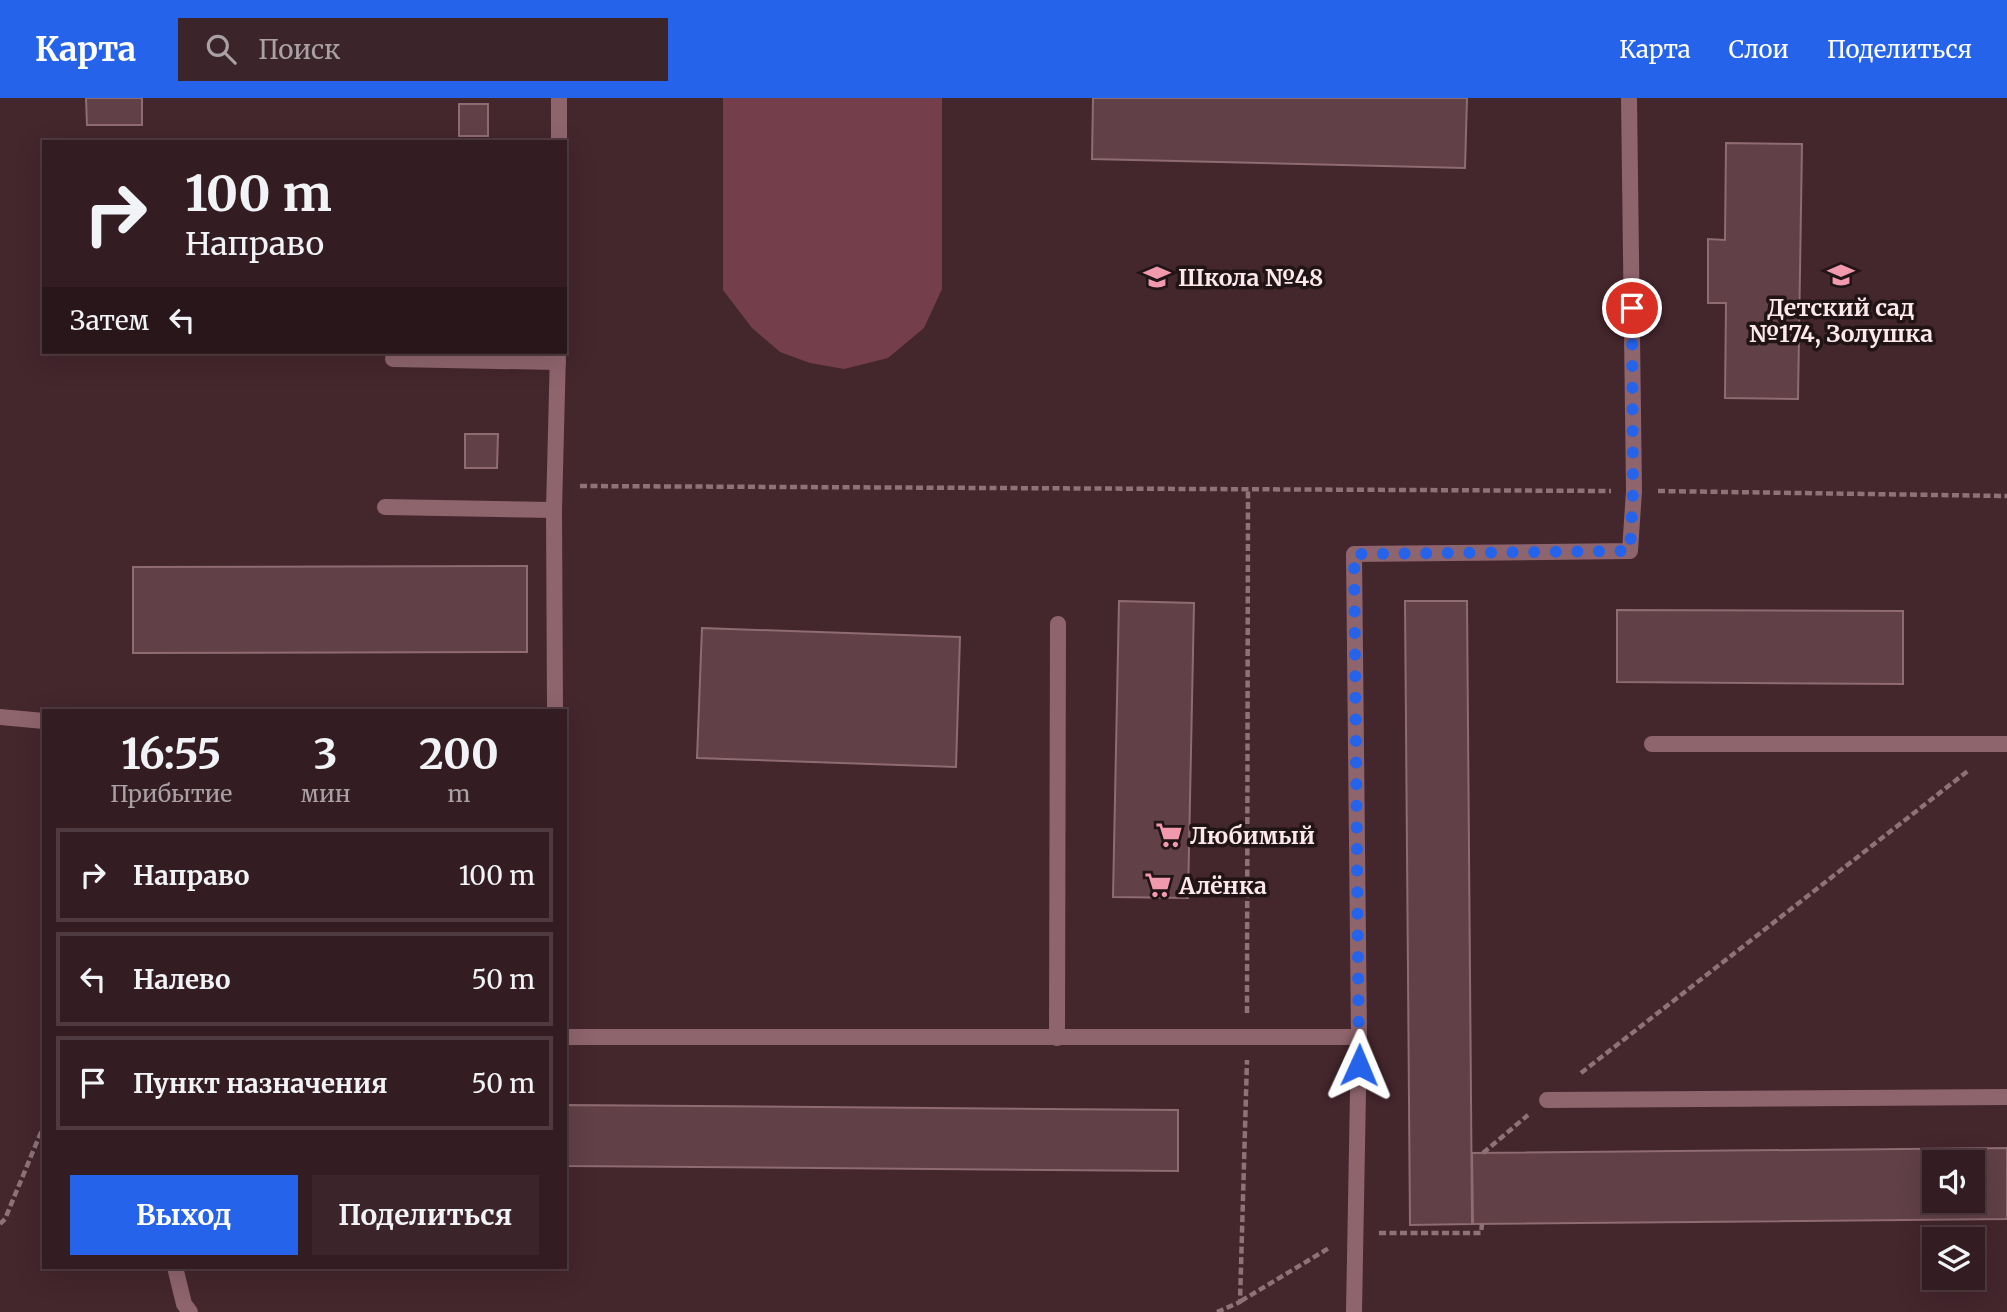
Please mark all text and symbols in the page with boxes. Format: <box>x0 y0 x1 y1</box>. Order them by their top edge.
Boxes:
search box <box>178 18 668 81</box>
text: Карта <box>35 29 136 70</box>
icon: search <box>202 30 240 68</box>
text: Поиск <box>258 33 341 66</box>
text: Карта <box>1619 34 1691 65</box>
text: Слои <box>1729 34 1789 65</box>
text: Поделиться <box>1827 34 1972 65</box>
text: 100 m <box>185 163 332 224</box>
icon: right <box>70 168 161 259</box>
text: Направо <box>185 224 324 264</box>
school or university icon: Детский сад №174, Золушка <box>1826 260 1856 290</box>
school or university icon: Школа №48 <box>1142 262 1172 292</box>
place label: Школа №48 <box>1178 263 1323 292</box>
pin <box>1602 278 1662 338</box>
icon: arrive <box>1613 289 1651 327</box>
place label: Детский сад №174, Золушка <box>1749 293 1933 349</box>
icon: left <box>163 301 201 339</box>
text: Затем <box>70 304 149 337</box>
text: 16:55 <box>121 728 221 780</box>
text: 3 <box>314 728 338 780</box>
text: 200 <box>419 728 499 780</box>
text: Прибытие <box>110 779 232 808</box>
text: мин <box>300 779 351 808</box>
text: m <box>447 779 470 808</box>
supermarket icon: Любимый <box>1154 820 1184 850</box>
place label: Любимый <box>1190 821 1315 850</box>
icon: right <box>74 856 112 894</box>
text: Направо <box>133 859 250 892</box>
text: 100 m <box>459 859 535 892</box>
supermarket icon: Алёнка <box>1143 870 1173 900</box>
place label: Алёнка <box>1178 871 1267 900</box>
icon: left <box>74 960 112 998</box>
text: Налево <box>133 963 231 996</box>
text: 50 m <box>471 963 535 996</box>
position arrow <box>1322 1028 1396 1102</box>
icon: arrive <box>74 1064 112 1102</box>
text: Пункт назначения <box>133 1067 387 1100</box>
text: 50 m <box>471 1067 535 1100</box>
map controls <box>1922 1150 1985 1290</box>
button: sound <box>1922 1150 1985 1213</box>
button: Выход <box>70 1175 298 1255</box>
button: Поделиться <box>312 1175 539 1255</box>
button: layers <box>1922 1227 1985 1290</box>

